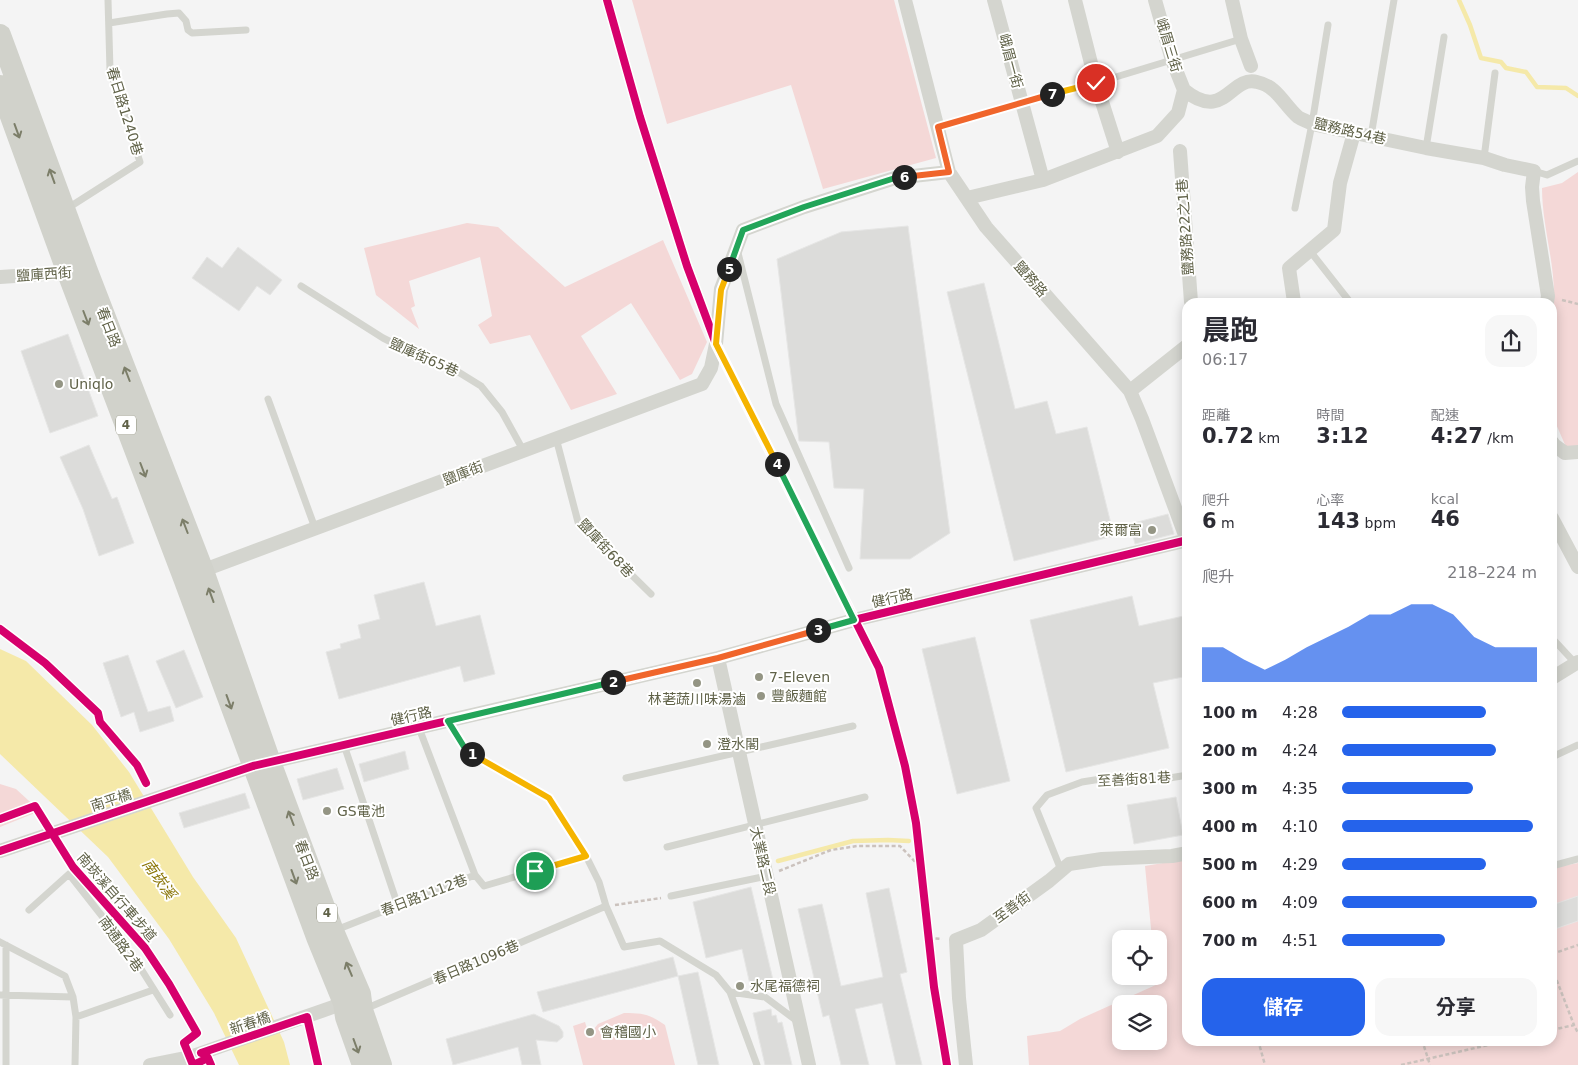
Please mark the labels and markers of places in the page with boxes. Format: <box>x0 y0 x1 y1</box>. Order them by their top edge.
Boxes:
pin <box>1075 62 1117 104</box>
pin: 7 <box>1040 82 1064 106</box>
pin: 6 <box>892 164 916 190</box>
pin: 5 <box>716 256 742 282</box>
place label: Uniqlo <box>69 376 113 392</box>
marker: Uniqlo <box>53 378 65 390</box>
pin: 4 <box>764 452 790 476</box>
place label: 萊爾富 <box>1100 522 1142 538</box>
marker: 萊爾富 <box>1146 524 1158 536</box>
pin: 3 <box>806 618 830 642</box>
place label: 7-Eleven <box>769 669 830 685</box>
pin: 2 <box>600 670 626 694</box>
marker: 7-Eleven <box>753 671 765 683</box>
marker: 林荖蔬川味湯滷 <box>691 677 703 689</box>
place label: 豐飯麵館 <box>771 688 827 704</box>
marker: 豐飯麵館 <box>755 690 767 702</box>
place label: 林荖蔬川味湯滷 <box>648 691 746 707</box>
place label: 澄水閣 <box>717 736 759 752</box>
marker: 澄水閣 <box>701 738 713 750</box>
pin: 1 <box>460 742 484 766</box>
place label: GS電池 <box>337 803 385 819</box>
marker: GS電池 <box>321 805 333 817</box>
pin <box>514 850 556 892</box>
place label: 水尾福德祠 <box>750 978 820 994</box>
marker: 水尾福德祠 <box>734 980 746 992</box>
place label: 會稽國小 <box>600 1024 656 1040</box>
marker: 會稽國小 <box>584 1026 596 1038</box>

